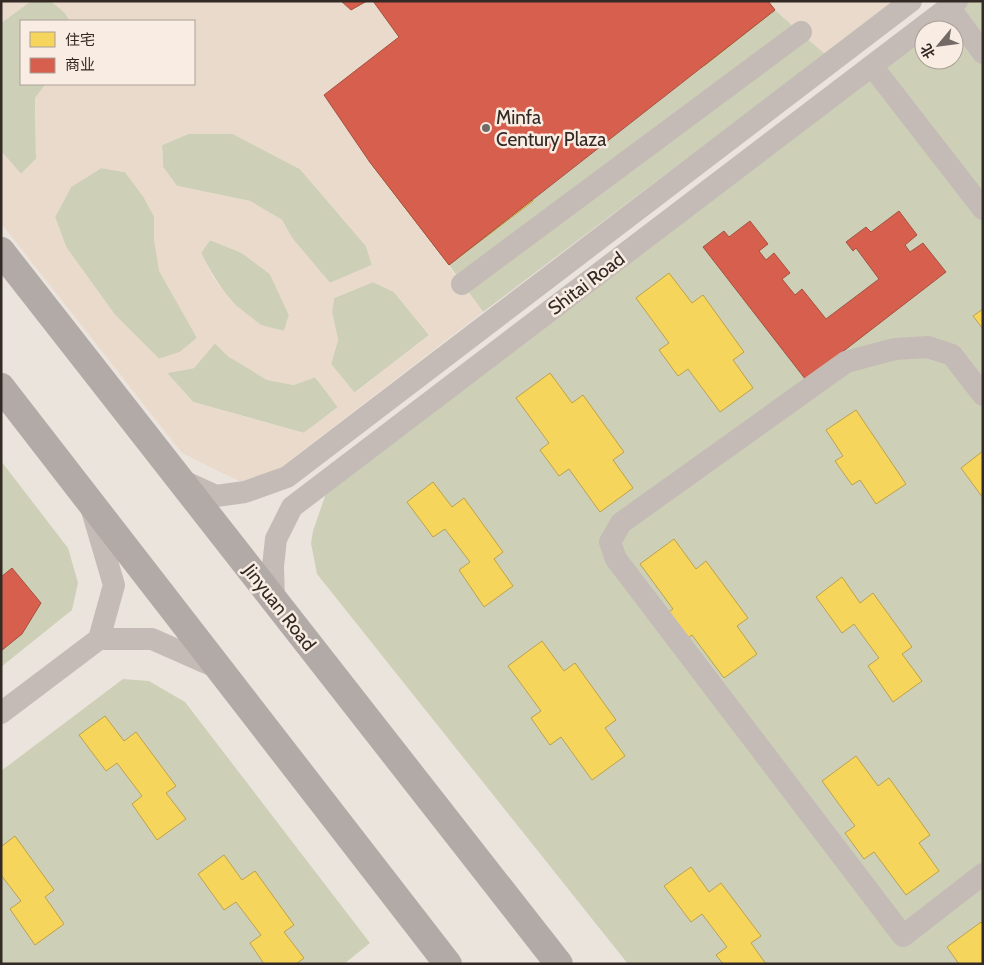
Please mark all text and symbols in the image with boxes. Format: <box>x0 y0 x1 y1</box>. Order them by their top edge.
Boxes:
legend <box>20 20 195 85</box>
north arrow <box>914 20 964 70</box>
text: 住宅 <box>65 31 95 49</box>
text: 北 <box>916 41 939 62</box>
text: 商业 <box>65 56 95 74</box>
place label: Minfa Century Plaza <box>496 106 606 151</box>
marker: Minfa Century Plaza <box>480 122 492 134</box>
street label: Shitai Road <box>543 247 629 320</box>
street label: Jinyuan Road <box>238 559 321 655</box>

